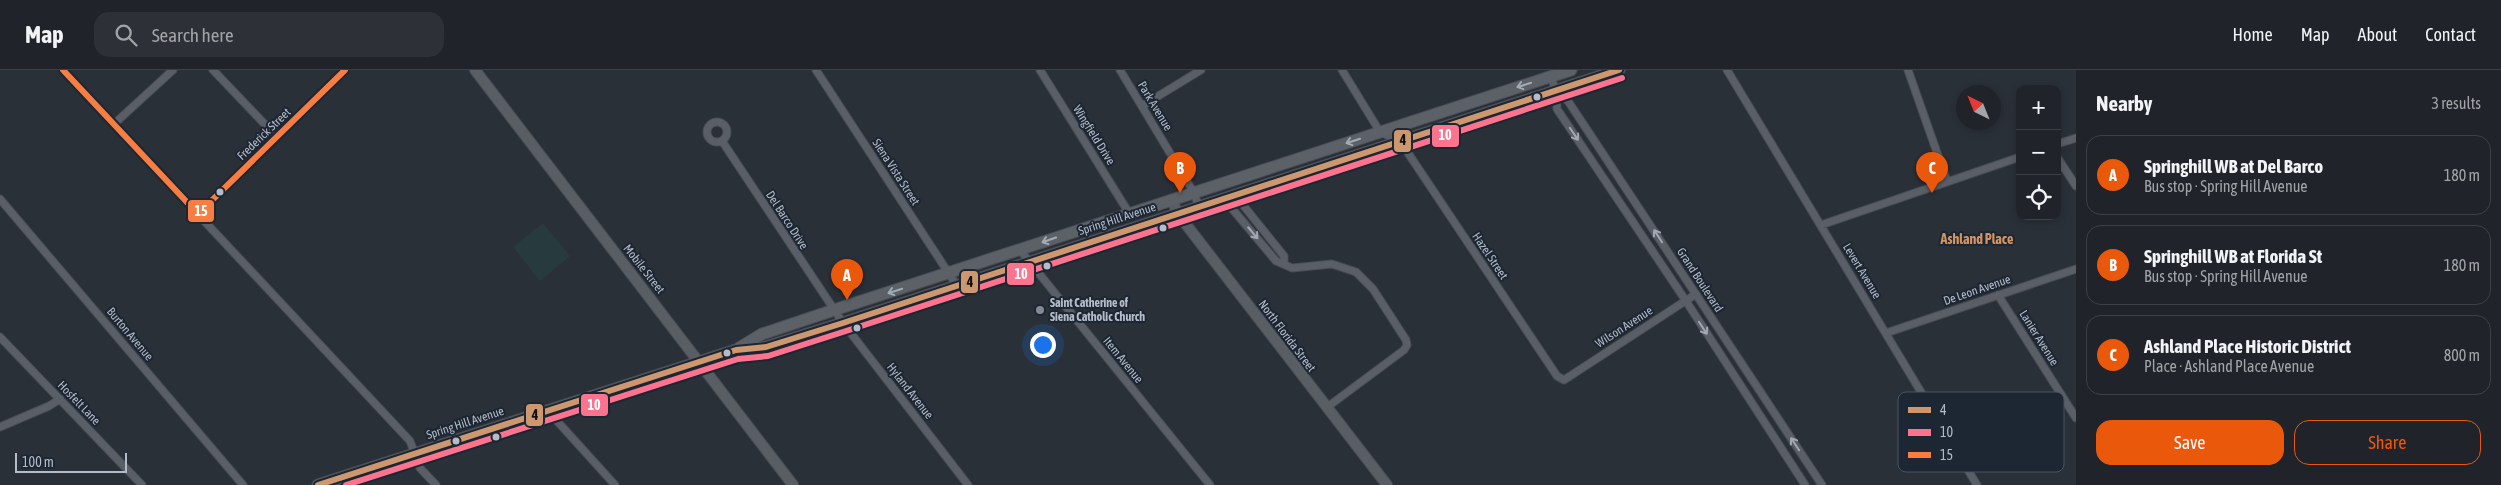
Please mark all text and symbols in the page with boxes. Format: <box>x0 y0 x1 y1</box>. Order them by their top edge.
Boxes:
search box <box>94 12 444 57</box>
text: Map <box>25 21 64 48</box>
icon: search <box>112 21 140 49</box>
text: Search here <box>152 24 234 46</box>
text: Home <box>2233 24 2273 45</box>
text: Map <box>2301 24 2330 45</box>
text: About <box>2358 24 2397 45</box>
text: Contact <box>2425 24 2476 45</box>
street label: Park Avenue <box>1135 79 1175 133</box>
one-way arrow <box>1517 81 1533 90</box>
north arrow <box>1956 85 2001 130</box>
map controls <box>2016 85 2061 220</box>
button: + <box>2016 85 2061 130</box>
text: Nearby <box>2096 91 2152 115</box>
unlabelled marker <box>1532 92 1542 102</box>
text: 3 results <box>2431 94 2481 112</box>
street label: Wingfield Drive <box>1070 103 1118 167</box>
street label: Frederick Street <box>234 105 294 163</box>
line badge: 10 <box>1431 124 1460 148</box>
text: 10 <box>1438 127 1452 143</box>
one-way arrow <box>1569 127 1579 141</box>
line badge: 4 <box>1393 129 1412 153</box>
button: − <box>2016 130 2061 175</box>
text: 4 <box>1399 132 1407 148</box>
street label: Siena Vista Street <box>869 136 923 208</box>
one-way arrow <box>1346 137 1362 146</box>
pin: B <box>1164 152 1196 193</box>
pin: C <box>1916 152 1948 193</box>
text: Springhill WB at Del Barco <box>2144 155 2323 177</box>
text: A <box>2109 166 2117 184</box>
text: 180 m <box>2444 166 2480 184</box>
button: locate <box>2016 175 2061 220</box>
text: Bus stop · Spring Hill Avenue <box>2144 177 2308 195</box>
unlabelled marker <box>215 187 225 197</box>
street label: Del Barco Drive <box>763 188 811 252</box>
line badge: 15 <box>187 199 215 223</box>
street label: Spring Hill Avenue <box>1077 200 1157 238</box>
text: 15 <box>194 203 208 219</box>
unlabelled marker <box>1158 223 1168 233</box>
one-way arrow <box>1247 226 1258 239</box>
one-way arrow <box>1652 229 1662 243</box>
street label: Hazel Street <box>1469 230 1511 282</box>
district label: Ashland Place <box>1940 231 2013 247</box>
one-way arrow <box>1042 236 1057 245</box>
street label: Levert Avenue <box>1840 241 1884 301</box>
street label: Mobile Street <box>620 242 668 297</box>
street label: Grand Boulevard <box>1674 245 1726 315</box>
text: Springhill WB at Florida St <box>2144 245 2322 267</box>
text: B <box>2109 256 2117 274</box>
text: 180 m <box>2444 256 2480 274</box>
pin: A <box>831 259 863 300</box>
unlabelled marker <box>1042 261 1052 271</box>
line badge: 10 <box>1006 262 1035 286</box>
text: 10 <box>1014 266 1028 282</box>
text: Bus stop · Spring Hill Avenue <box>2144 267 2308 285</box>
line badge: 4 <box>960 270 979 294</box>
street label: De Leon Avenue <box>1942 272 2012 308</box>
text: 4 <box>966 274 974 290</box>
one-way arrow <box>887 286 903 296</box>
place label: Saint Catherine of Siena Catholic Church <box>1050 296 1145 324</box>
street label: North Florida Street <box>1255 297 1319 375</box>
street label: Wilson Avenue <box>1593 303 1655 351</box>
marker: Saint Catherine of Siena Catholic Church <box>1034 304 1046 316</box>
street label: Burton Avenue <box>104 305 156 363</box>
street label: Lanier Avenue <box>2016 308 2062 368</box>
one-way arrow <box>1699 320 1709 334</box>
unlabelled marker <box>852 323 862 333</box>
your location <box>1030 332 1056 358</box>
street label: Item Avenue <box>1100 334 1146 386</box>
text: Ashland Place Historic District <box>2144 335 2351 357</box>
text: C <box>2109 346 2117 364</box>
text: 800 m <box>2444 346 2480 364</box>
unlabelled marker <box>722 348 732 358</box>
text: Place · Ashland Place Avenue <box>2144 357 2314 375</box>
street label: Hyland Avenue <box>884 360 936 422</box>
street label: Hosfelt Lane <box>55 378 103 428</box>
legend <box>1898 392 2064 472</box>
line badge: 10 <box>580 393 609 417</box>
text: 10 <box>587 397 601 413</box>
text: 4 <box>1940 402 1947 418</box>
line badge: 4 <box>525 403 544 427</box>
street label: Spring Hill Avenue <box>425 404 505 442</box>
text: 4 <box>531 407 539 423</box>
button: Save <box>2096 420 2284 465</box>
button: Share <box>2294 420 2481 465</box>
text: 10 <box>1940 424 1954 440</box>
unlabelled marker <box>491 432 501 442</box>
unlabelled marker <box>451 436 461 446</box>
one-way arrow <box>1790 438 1800 452</box>
text: 15 <box>1940 447 1953 463</box>
scale bar <box>15 450 128 473</box>
text: 100 m <box>22 454 54 470</box>

